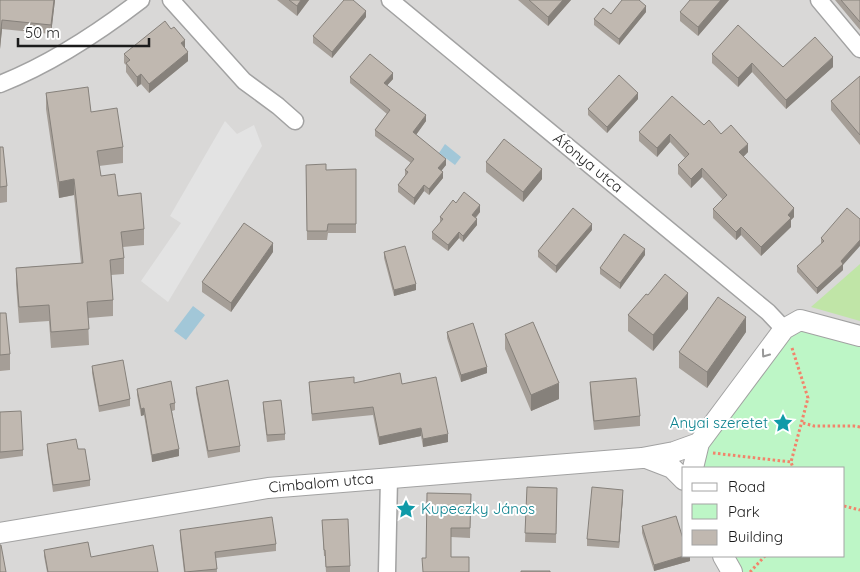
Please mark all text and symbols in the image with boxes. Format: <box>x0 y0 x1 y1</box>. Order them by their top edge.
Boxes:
scale bar <box>18 15 149 47</box>
text: 50 m <box>25 23 60 42</box>
street label: Áfonya utca <box>550 129 627 197</box>
one-way arrow <box>762 348 771 358</box>
place icon: Anyai szeretet <box>772 412 794 434</box>
place label: Anyai szeretet <box>670 413 768 432</box>
legend <box>682 467 845 557</box>
street label: Cimbalom utca <box>268 468 374 497</box>
text: Road <box>728 477 765 496</box>
place icon: Kupeczky János <box>395 498 417 520</box>
place label: Kupeczky János <box>421 499 535 518</box>
text: Park <box>728 502 760 521</box>
text: Building <box>728 527 783 546</box>

